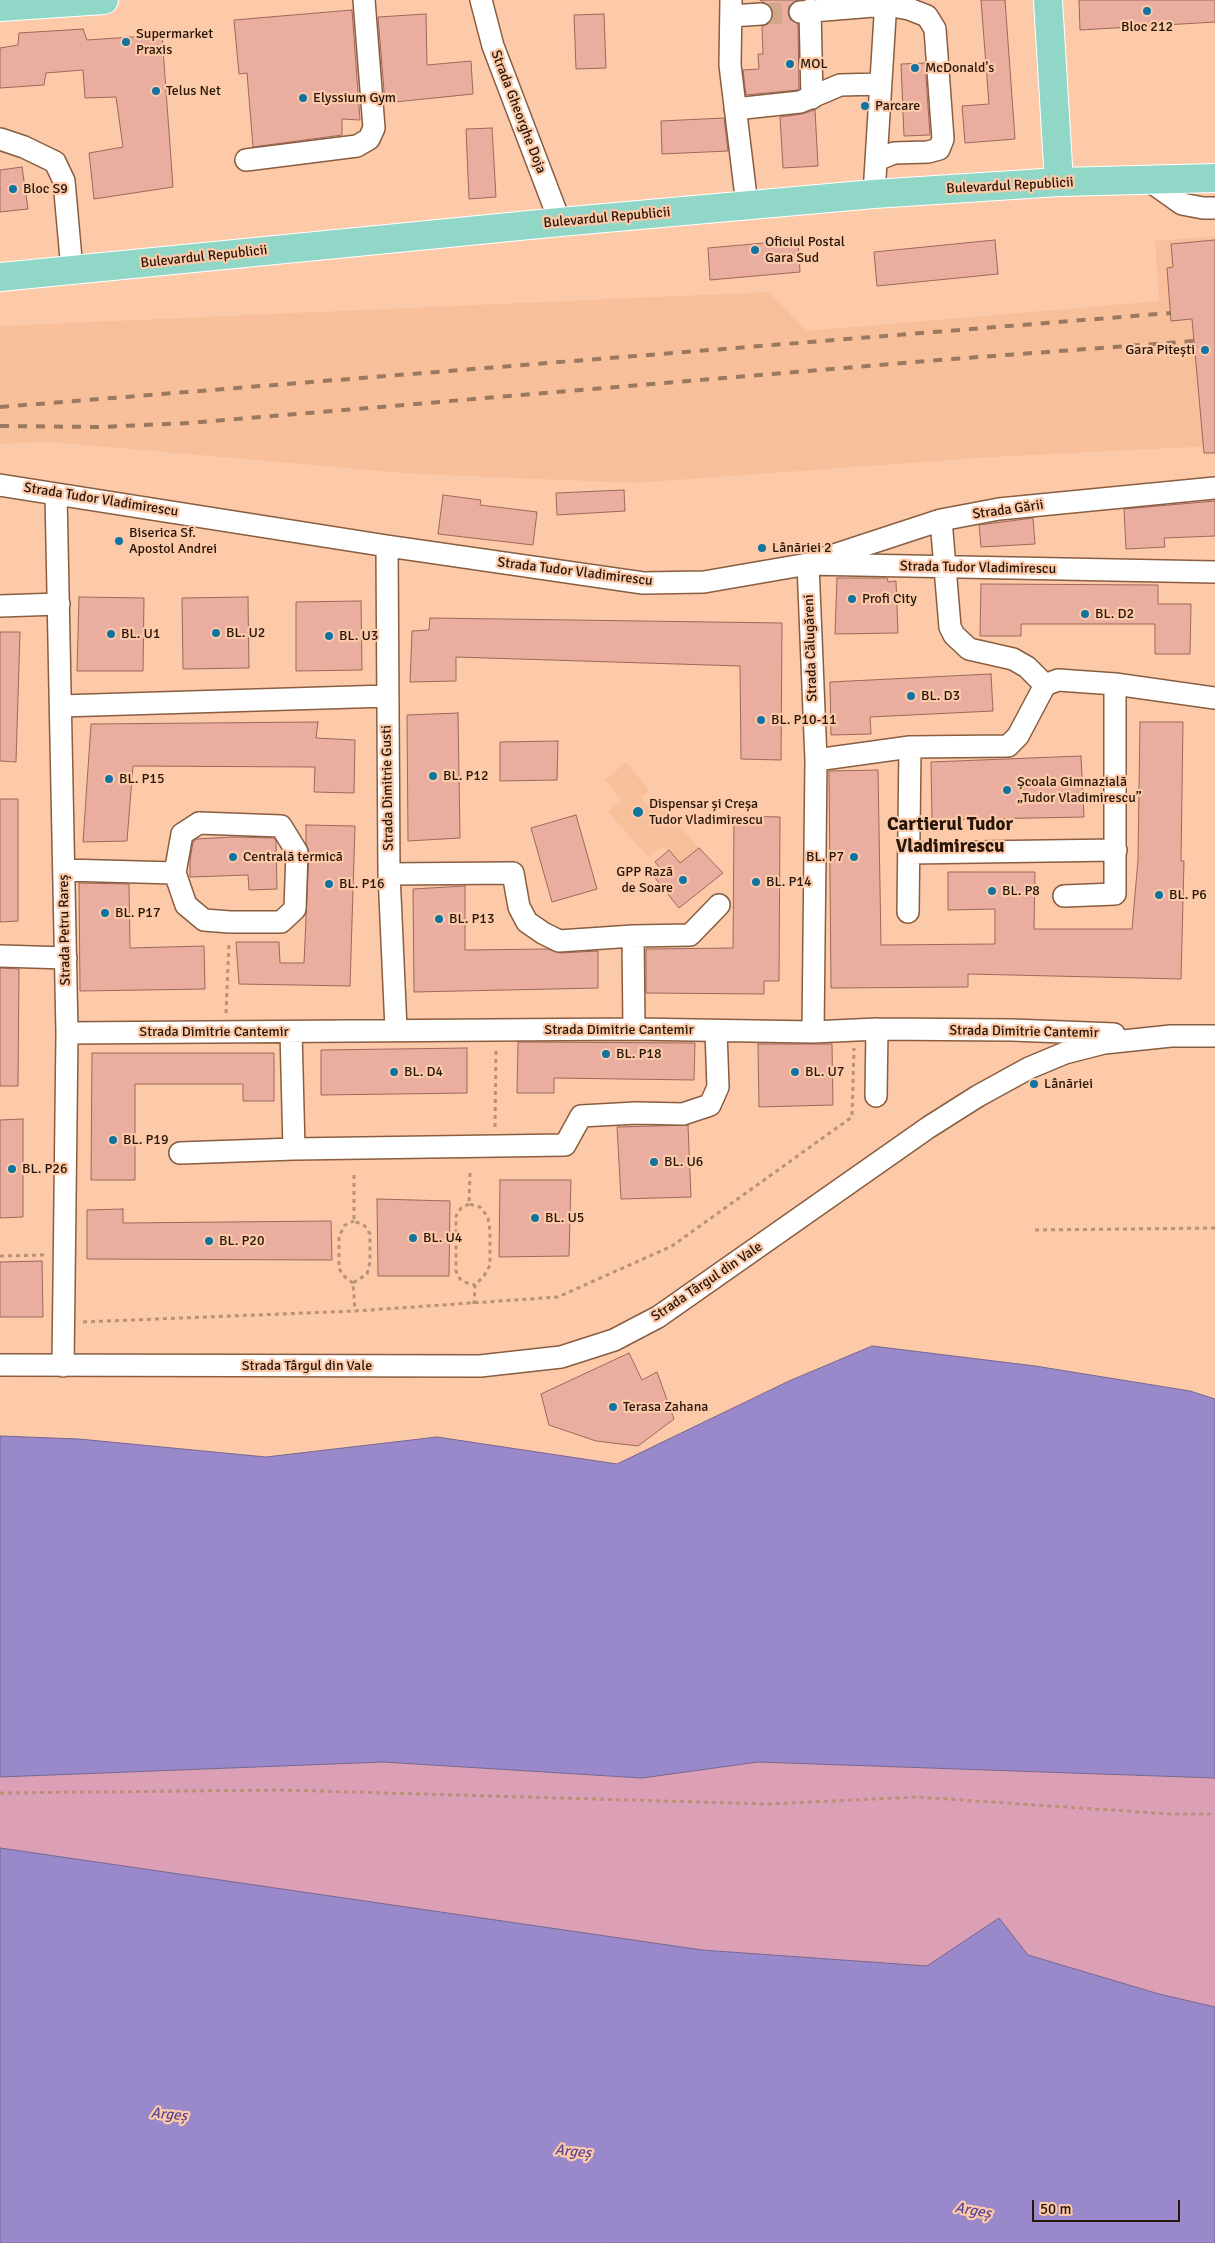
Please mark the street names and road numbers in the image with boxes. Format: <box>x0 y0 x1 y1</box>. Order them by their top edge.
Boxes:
street label: Strada Gheorghe Doja <box>487 48 549 176</box>
street label: Bulevardul Republicii <box>946 174 1074 198</box>
street label: Bulevardul Republicii <box>543 204 671 232</box>
street label: Bulevardul Republicii <box>140 242 268 272</box>
street label: Strada Tudor Vladimirescu <box>22 479 180 521</box>
street label: Strada Gării <box>971 497 1045 523</box>
street label: Strada Tudor Vladimirescu <box>496 554 654 590</box>
street label: Strada Tudor Vladimirescu <box>900 558 1056 578</box>
street label: Strada Călugăreni <box>801 594 821 702</box>
street label: Strada Dimitrie Gusti <box>379 725 397 851</box>
street label: Strada Petru Rareș <box>56 874 74 986</box>
street label: Strada Dimitrie Cantemir <box>544 1022 694 1038</box>
street label: Strada Dimitrie Cantemir <box>949 1022 1099 1042</box>
street label: Strada Dimitrie Cantemir <box>139 1024 289 1040</box>
street label: Strada Târgul din Vale <box>648 1239 766 1325</box>
street label: Strada Târgul din Vale <box>242 1358 372 1374</box>

